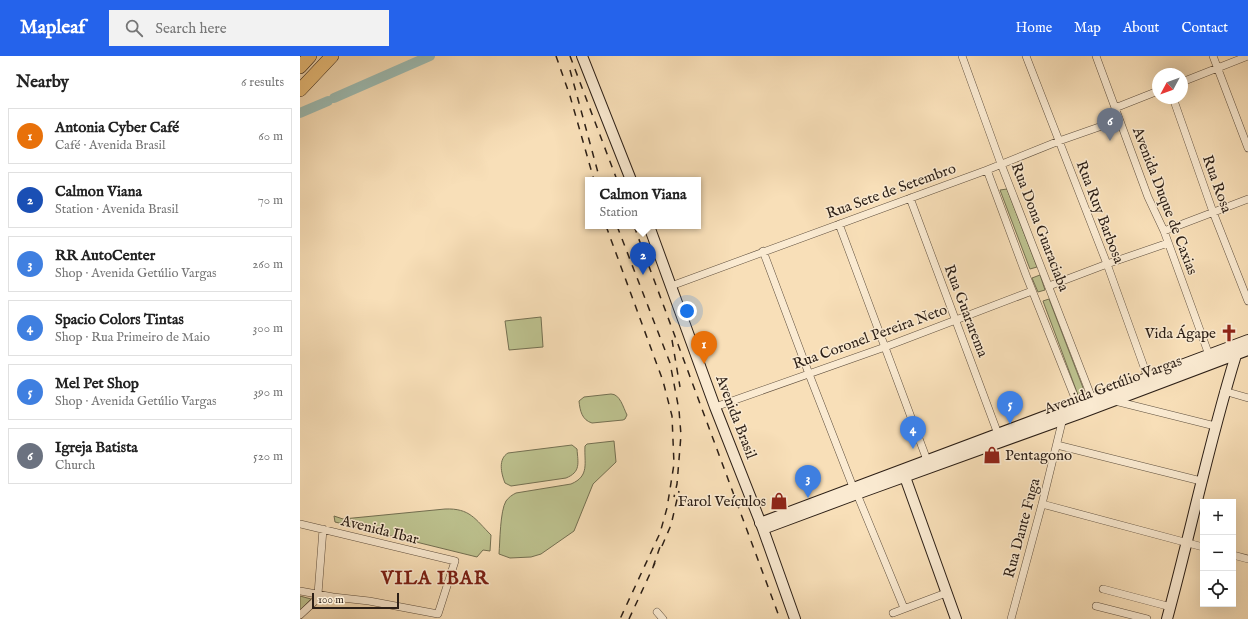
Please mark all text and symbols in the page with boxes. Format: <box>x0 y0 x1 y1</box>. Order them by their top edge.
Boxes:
search box <box>109 10 389 46</box>
text: Mapleaf <box>20 16 85 40</box>
icon: search <box>123 17 145 39</box>
text: Search here <box>155 19 227 38</box>
text: Home <box>1016 19 1052 37</box>
text: Map <box>1074 19 1101 37</box>
text: About <box>1123 19 1159 37</box>
text: Contact <box>1181 19 1228 37</box>
north arrow <box>1152 68 1188 104</box>
text: Nearby <box>16 72 69 93</box>
text: 6 results <box>241 74 284 91</box>
pin: 6 <box>1097 108 1123 141</box>
text: Antonia Cyber Café <box>55 118 179 137</box>
street label: Avenida Duque de Caxias <box>1128 124 1202 278</box>
text: 1 <box>28 128 32 145</box>
text: 60 m <box>258 128 283 145</box>
text: Café · Avenida Brasil <box>55 137 166 154</box>
street label: Rua Rosa <box>1198 153 1236 216</box>
street label: Rua Ruy Barbosa <box>1072 158 1128 266</box>
street label: Rua Sete de Setembro <box>824 159 958 223</box>
street label: Rua Dona Guaraciaba <box>1007 160 1073 295</box>
popup <box>585 177 701 229</box>
text: Calmon Viana <box>55 182 142 201</box>
text: Calmon Viana <box>600 185 686 204</box>
text: 2 <box>27 192 33 209</box>
text: 70 m <box>258 192 283 209</box>
text: Station · Avenida Brasil <box>55 201 179 218</box>
text: Station <box>600 204 638 221</box>
pin: 2 <box>630 242 656 275</box>
text: RR AutoCenter <box>55 246 155 265</box>
text: 3 <box>28 256 32 273</box>
text: 260 m <box>252 256 283 273</box>
street label: Rua Guararema <box>940 262 993 360</box>
text: Shop · Avenida Getúlio Vargas <box>55 265 217 282</box>
street label: Rua Coronel Pereira Neto <box>790 300 950 374</box>
your location <box>677 301 697 321</box>
text: Spacio Colors Tintas <box>55 310 184 329</box>
text: 4 <box>27 320 33 337</box>
text: 300 m <box>252 320 283 337</box>
church icon: Vida Ágape <box>1219 323 1239 343</box>
place label: Vida Ágape <box>1144 324 1216 343</box>
text: Shop · Rua Primeiro de Maio <box>55 329 210 346</box>
pin: 1 <box>691 331 717 364</box>
street label: Avenida Getúlio Vargas <box>1041 351 1184 419</box>
street label: Avenida Brasil <box>711 371 761 462</box>
text: Mel Pet Shop <box>55 374 139 393</box>
text: 5 <box>28 384 32 401</box>
text: 390 m <box>253 384 283 401</box>
pin: 5 <box>997 391 1023 424</box>
text: Shop · Avenida Getúlio Vargas <box>55 393 217 410</box>
pin: 4 <box>900 416 926 449</box>
text: Igreja Batista <box>55 438 138 457</box>
shop icon: Pentagono <box>982 445 1002 465</box>
place label: Pentagono <box>1005 446 1072 465</box>
text: 6 <box>27 448 33 465</box>
text: 520 m <box>253 448 283 465</box>
text: Church <box>55 457 95 474</box>
pin: 3 <box>795 465 821 498</box>
street label: Rua Dante Fuga <box>1000 476 1045 580</box>
shop icon: Farol Veículos <box>769 491 789 511</box>
place label: Farol Veículos <box>678 492 766 511</box>
map controls <box>1200 499 1236 607</box>
button: + <box>1200 499 1236 535</box>
street label: Avenida Ibar <box>338 511 421 549</box>
button: − <box>1200 535 1236 571</box>
district label: VILA IBAR <box>380 567 490 591</box>
button: locate <box>1200 571 1236 607</box>
scale bar <box>312 591 399 610</box>
text: 100 m <box>318 593 344 607</box>

